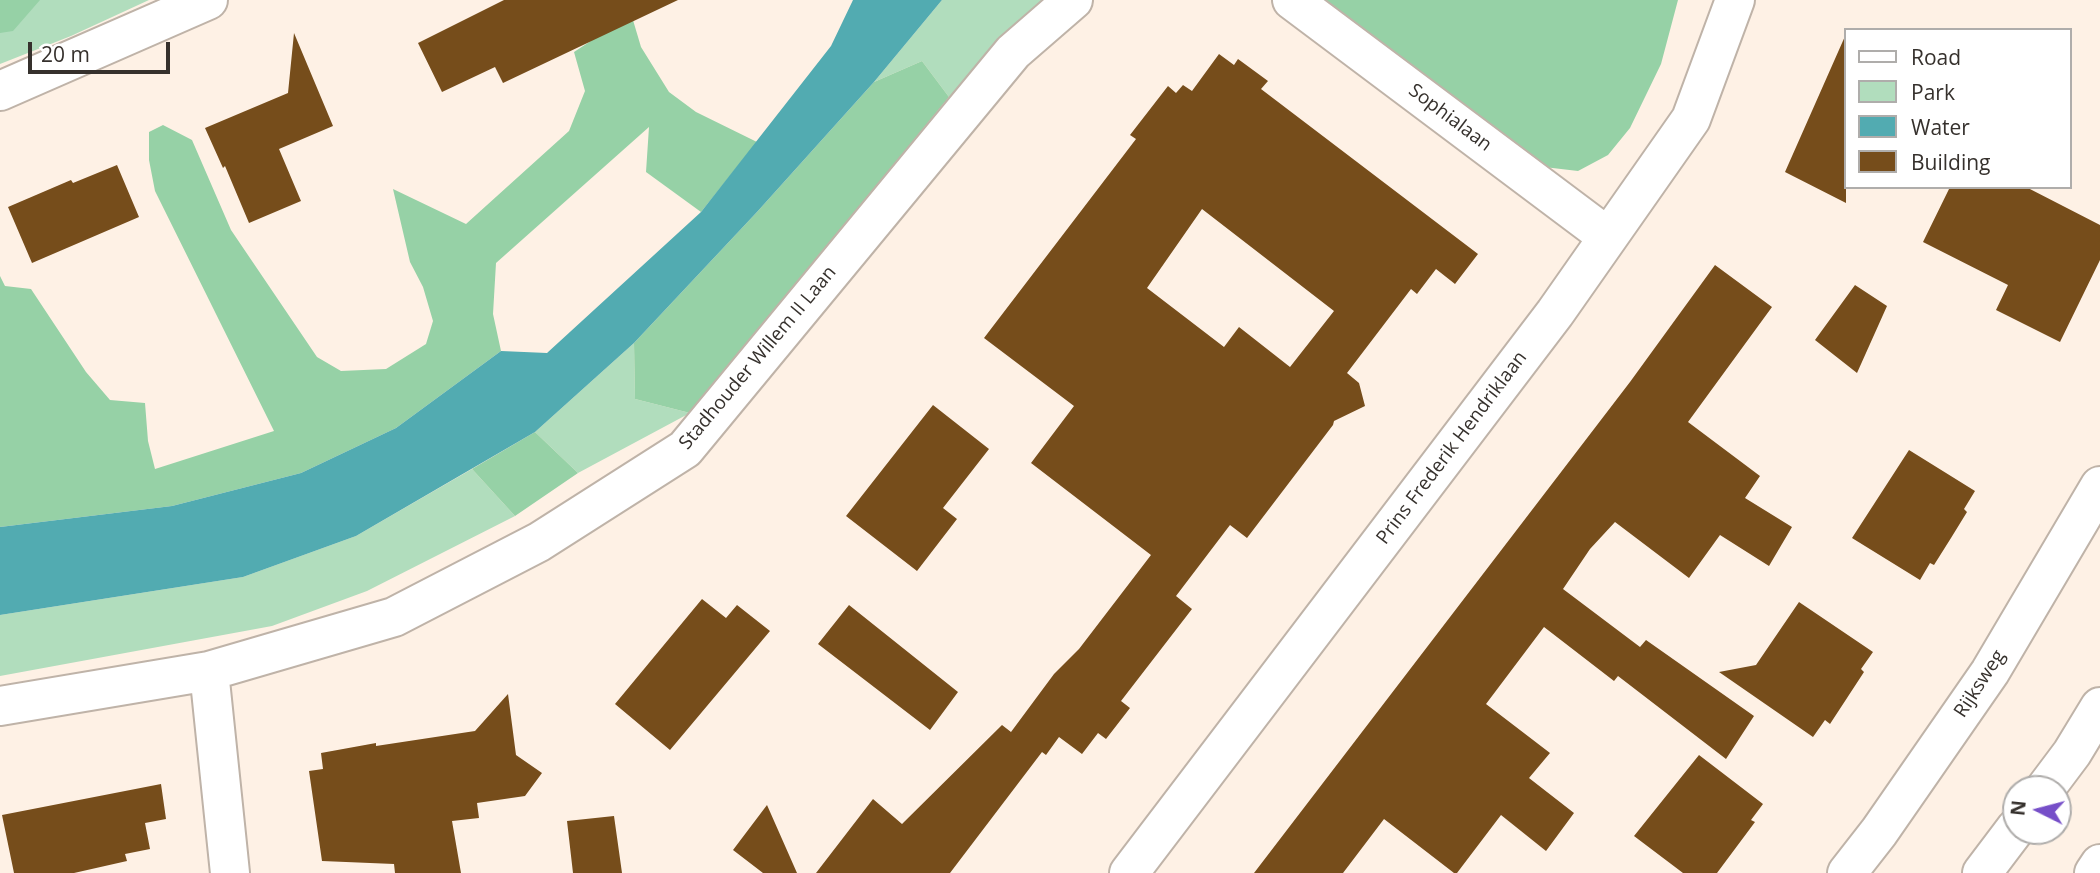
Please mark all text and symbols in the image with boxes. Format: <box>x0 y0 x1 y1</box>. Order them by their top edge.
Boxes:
scale bar <box>32 28 173 72</box>
legend <box>1844 28 2072 189</box>
text: 20 m <box>41 40 90 68</box>
text: Road <box>1911 43 1961 71</box>
text: Park <box>1911 78 1955 106</box>
street label: Sophialaan <box>1404 79 1496 157</box>
text: Water <box>1911 113 1970 141</box>
text: Building <box>1911 148 1990 176</box>
street label: Stadhouder Willem II Laan <box>675 262 841 454</box>
street label: Prins Frederik Hendriklaan <box>1372 347 1532 549</box>
street label: Rijksweg <box>1950 646 2010 722</box>
north arrow <box>2002 775 2072 845</box>
text: N <box>2004 799 2032 817</box>

